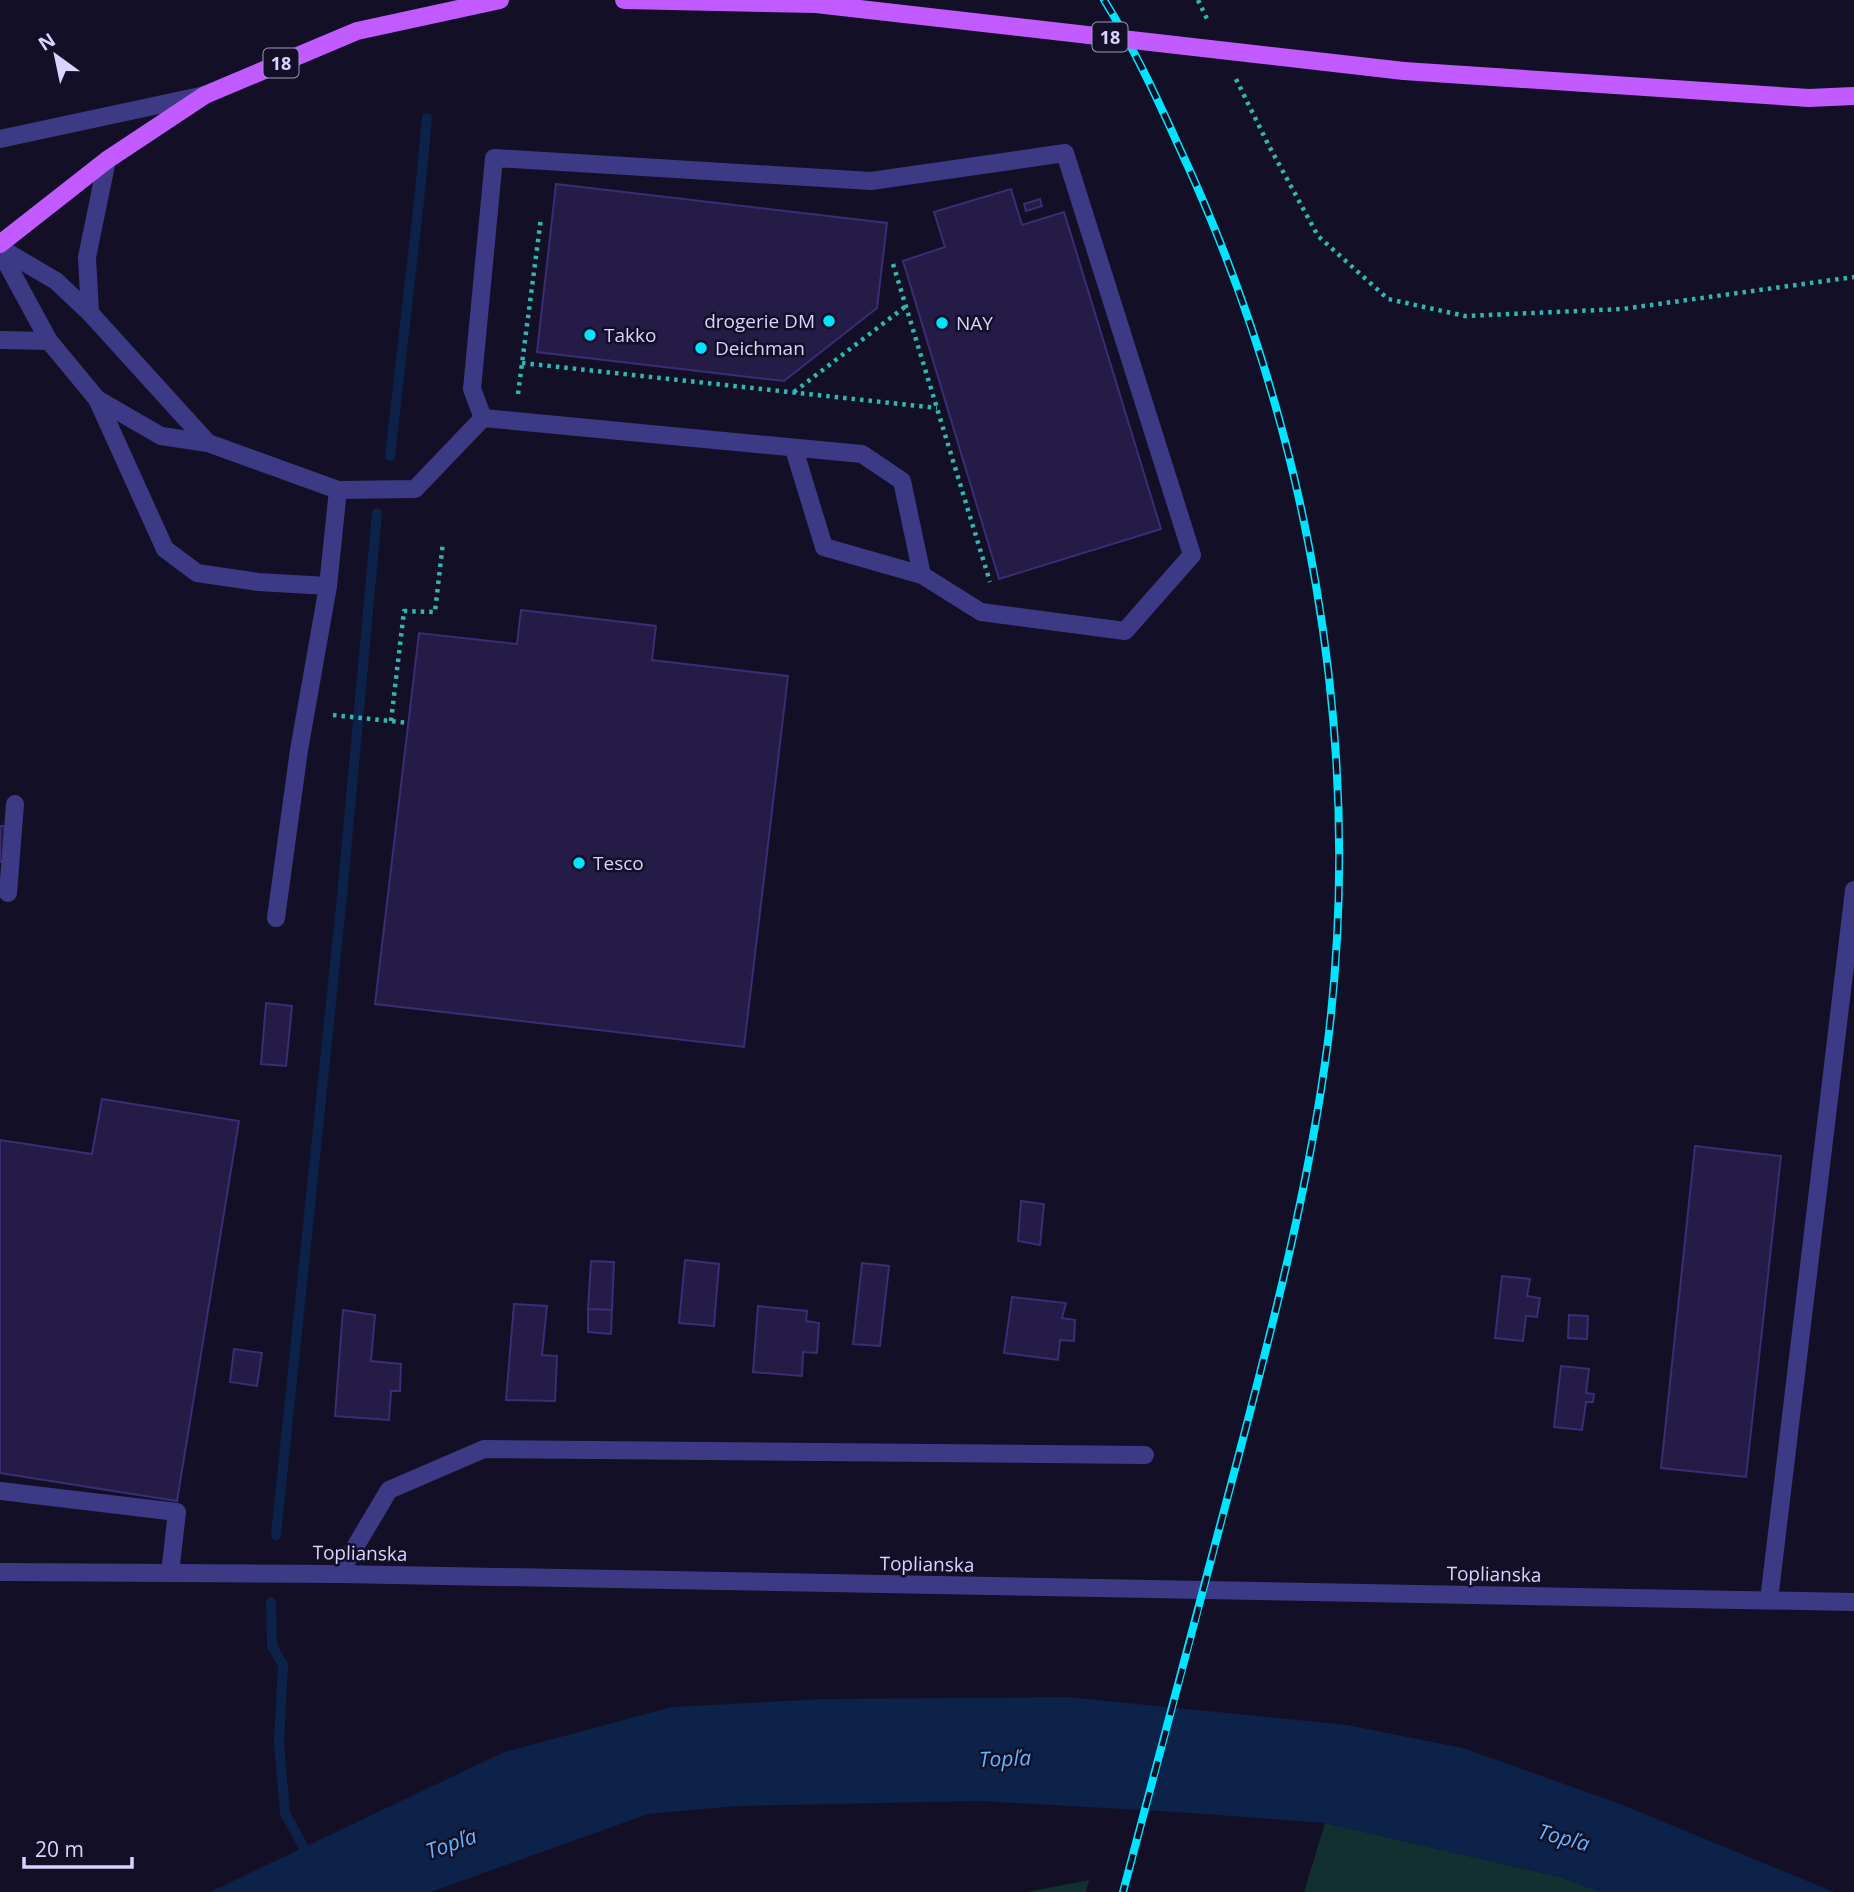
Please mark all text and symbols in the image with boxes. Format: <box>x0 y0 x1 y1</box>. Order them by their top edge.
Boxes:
north arrow <box>21 21 91 91</box>
road number: 18 <box>1092 22 1128 52</box>
text: N <box>33 27 60 57</box>
road number: 18 <box>264 48 298 78</box>
place label: drogerie DM <box>704 308 815 334</box>
place label: NAY <box>956 310 993 336</box>
marker: drogerie DM <box>821 313 837 329</box>
marker: NAY <box>934 315 950 331</box>
place label: Takko <box>604 322 656 348</box>
marker: Takko <box>582 327 598 343</box>
place label: Deichman <box>715 335 805 361</box>
marker: Deichman <box>693 340 709 356</box>
place label: Tesco <box>593 850 644 876</box>
marker: Tesco <box>571 855 587 871</box>
street label: Toplianska <box>312 1539 408 1567</box>
street label: Toplianska <box>879 1550 975 1578</box>
street label: Toplianska <box>1446 1560 1542 1588</box>
water label: Topľa <box>978 1743 1032 1773</box>
water label: Topľa <box>1535 1817 1593 1857</box>
water label: Topľa <box>422 1821 480 1865</box>
scale bar <box>24 1826 133 1870</box>
text: 20 m <box>35 1835 84 1863</box>

